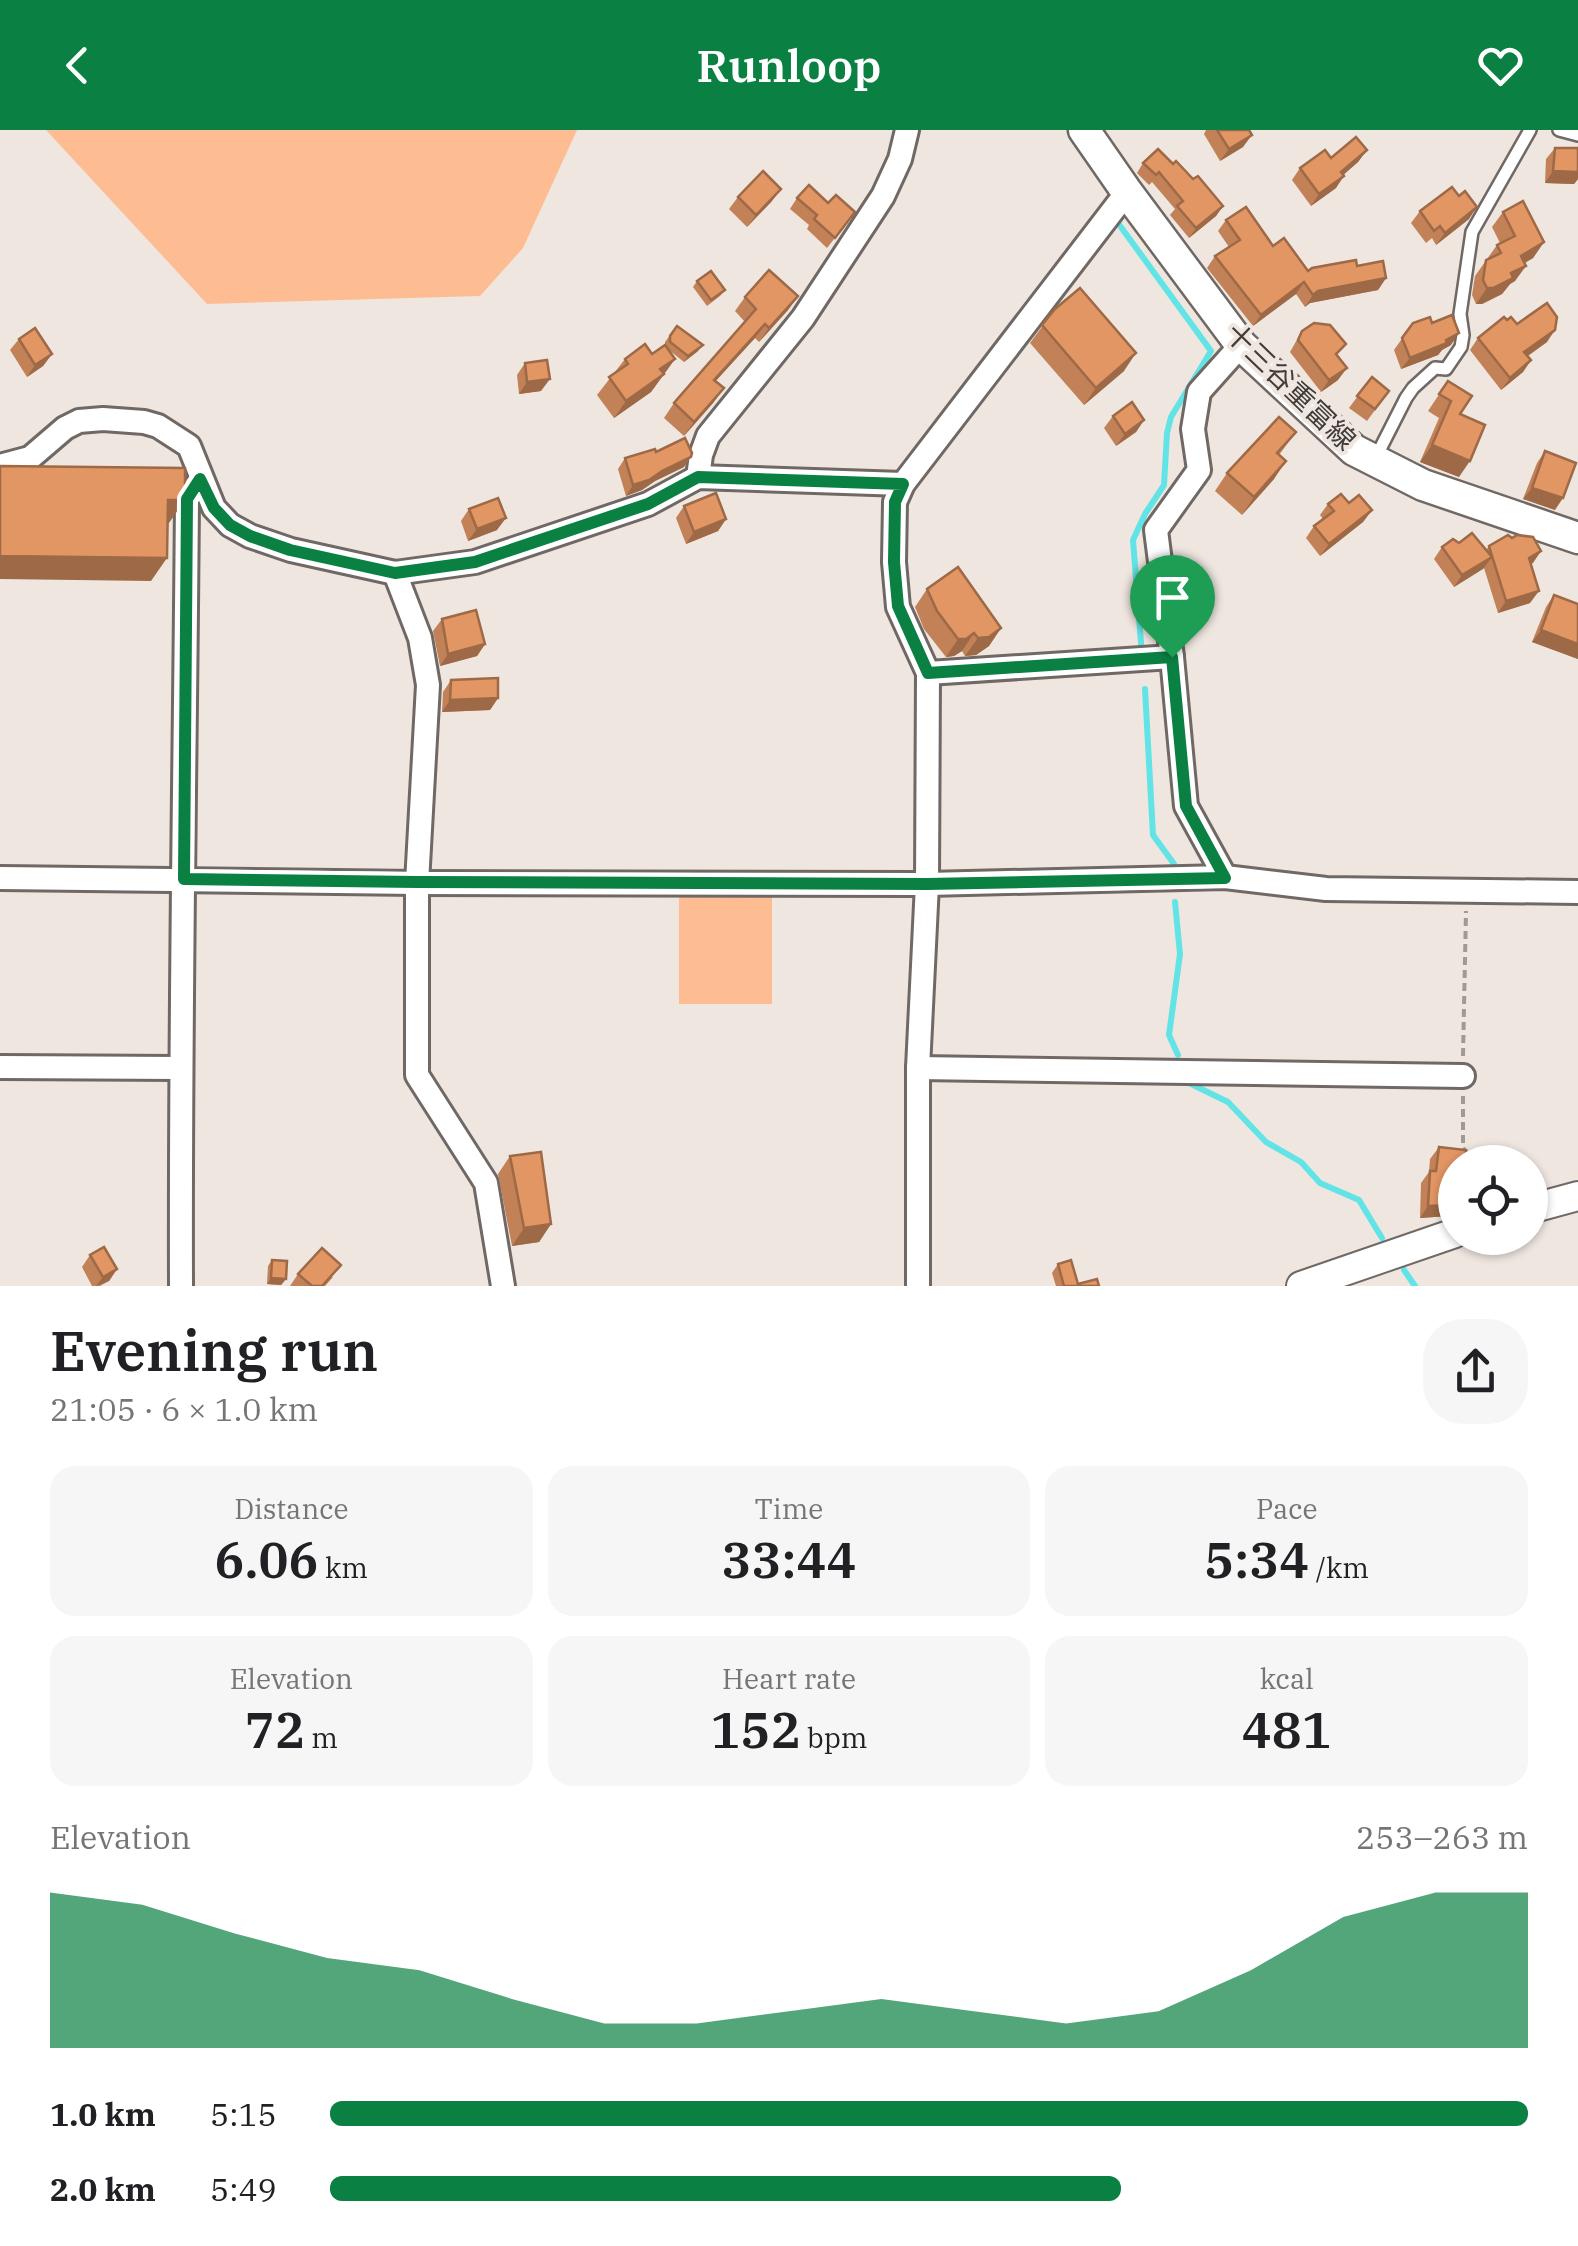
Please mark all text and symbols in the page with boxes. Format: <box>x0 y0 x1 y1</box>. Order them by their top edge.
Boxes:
text: Runloop <box>697 36 881 94</box>
icon: back <box>50 38 105 93</box>
icon: heart <box>1473 38 1528 93</box>
street label: 十三谷重富線 <box>1218 314 1364 458</box>
pin <box>1130 555 1215 658</box>
icon: arrive <box>1145 570 1200 625</box>
map controls <box>1438 1145 1548 1255</box>
button: locate <box>1438 1145 1548 1255</box>
text: Evening run <box>50 1315 378 1386</box>
button: share <box>1423 1319 1528 1424</box>
text: 21:05 · 6 × 1.0 km <box>50 1388 318 1430</box>
text: Distance <box>234 1490 348 1527</box>
text: Time <box>755 1490 823 1527</box>
text: Pace <box>1256 1490 1317 1527</box>
text: 6.06 <box>215 1527 319 1592</box>
text: 33:44 <box>722 1527 856 1592</box>
text: 5:34 <box>1204 1527 1309 1592</box>
text: km <box>319 1549 368 1586</box>
text: /km <box>1309 1549 1369 1586</box>
text: Elevation <box>230 1660 353 1697</box>
text: Heart rate <box>722 1660 856 1697</box>
text: kcal <box>1260 1660 1314 1697</box>
text: 72 <box>245 1697 305 1762</box>
text: 152 <box>710 1697 800 1762</box>
text: 481 <box>1242 1697 1332 1762</box>
text: m <box>305 1719 338 1756</box>
text: bpm <box>800 1719 868 1756</box>
text: Elevation <box>50 1816 191 1858</box>
text: 253–263 m <box>1356 1816 1528 1858</box>
text: 1.0 km <box>50 2093 156 2135</box>
text: 5:15 <box>210 2093 277 2135</box>
text: 2.0 km <box>50 2168 156 2210</box>
text: 5:49 <box>210 2168 277 2210</box>

